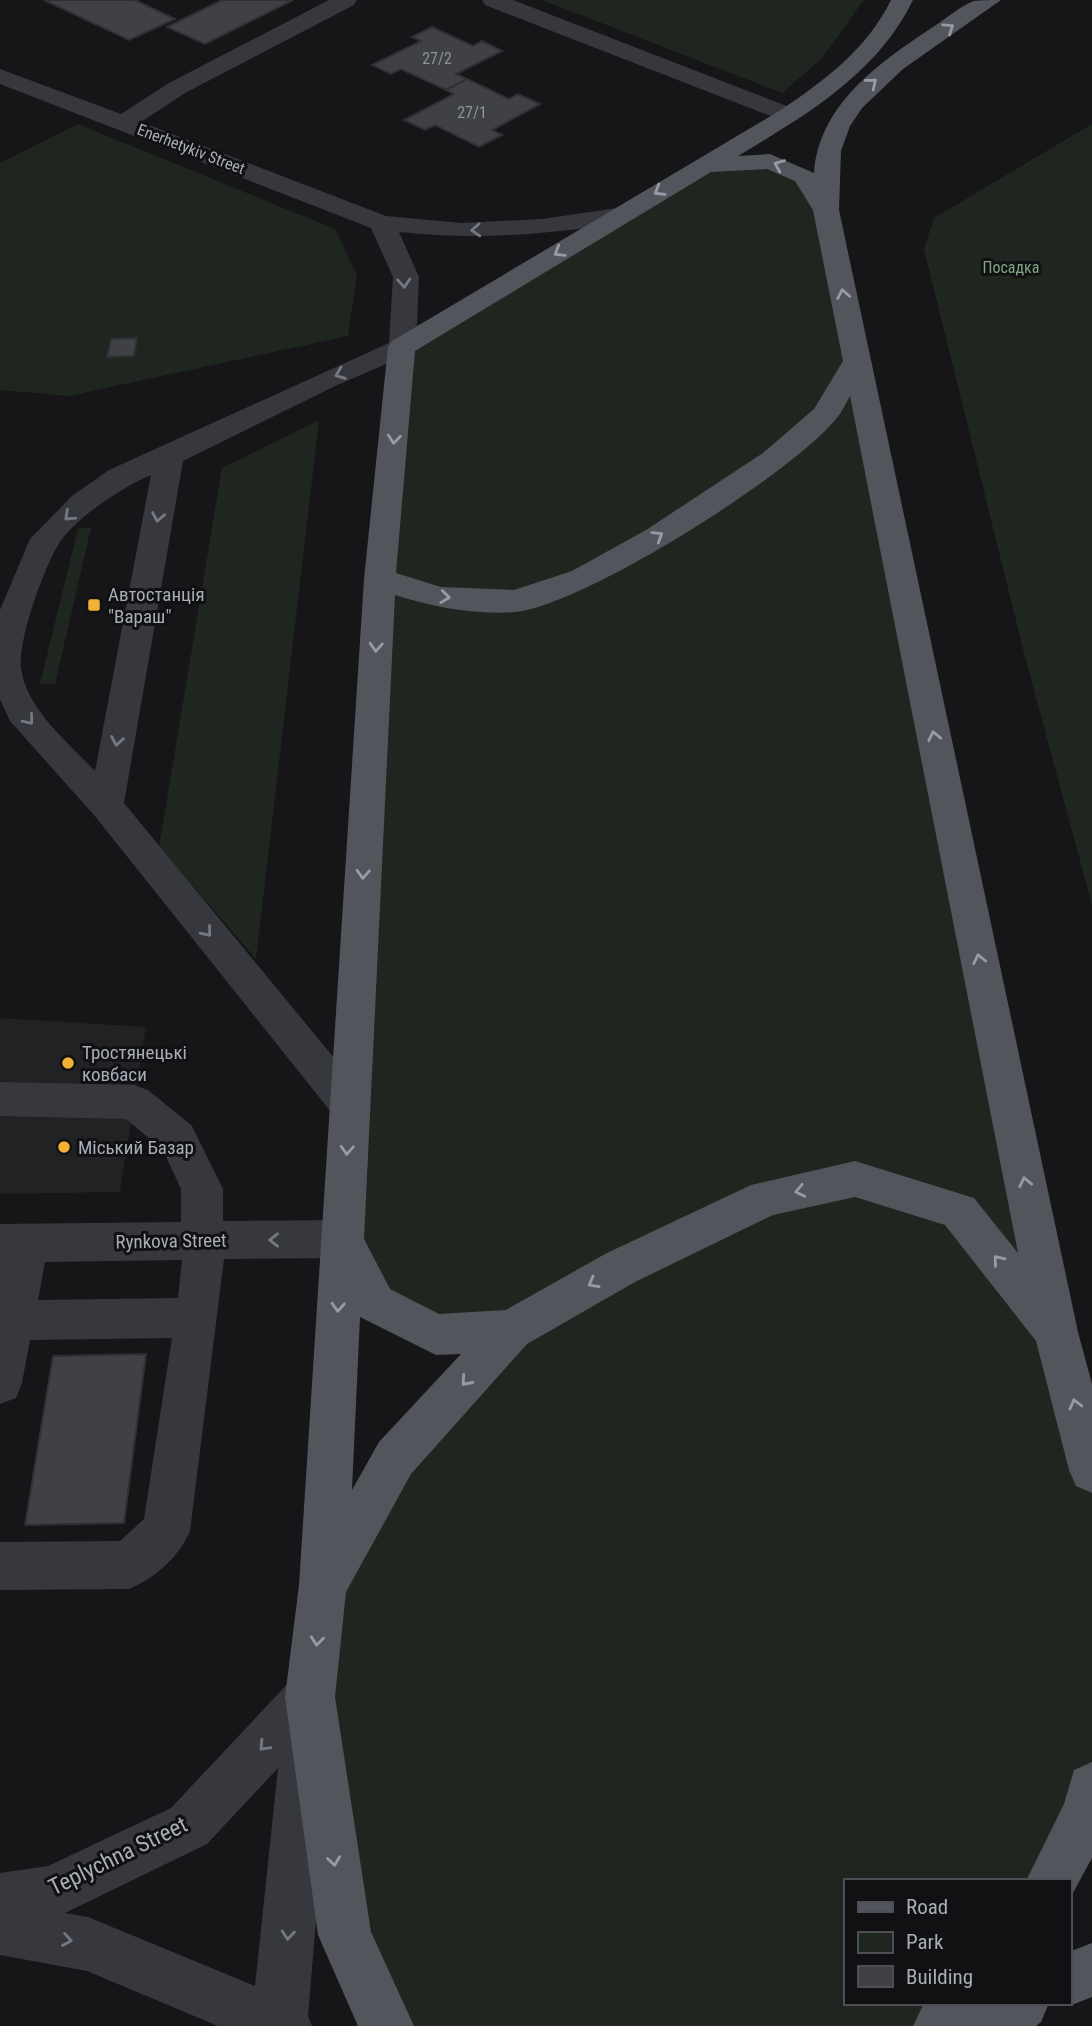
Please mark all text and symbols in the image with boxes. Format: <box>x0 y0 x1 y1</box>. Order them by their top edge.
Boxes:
one-way arrow <box>941 24 954 36</box>
house number: 27/2 <box>422 49 452 68</box>
one-way arrow <box>865 79 877 92</box>
house number: 27/1 <box>457 103 487 122</box>
street label: Enerhetykiv Street <box>135 120 248 178</box>
one-way arrow <box>774 160 786 174</box>
one-way arrow <box>654 183 666 196</box>
one-way arrow <box>470 223 481 238</box>
one-way arrow <box>554 243 567 256</box>
park label: Посадка <box>983 258 1039 277</box>
one-way arrow <box>397 278 412 289</box>
one-way arrow <box>836 288 851 300</box>
one-way arrow <box>334 365 346 379</box>
one-way arrow <box>386 433 401 445</box>
one-way arrow <box>64 508 77 520</box>
one-way arrow <box>151 511 166 523</box>
one-way arrow <box>650 531 663 544</box>
place label: Автостанція "Вараш" <box>108 583 205 628</box>
one-way arrow <box>439 590 451 605</box>
marker: Автостанція "Вараш" <box>86 597 102 613</box>
one-way arrow <box>369 642 384 653</box>
one-way arrow <box>20 713 33 725</box>
one-way arrow <box>927 730 942 742</box>
one-way arrow <box>110 735 125 747</box>
one-way arrow <box>356 869 371 880</box>
one-way arrow <box>199 924 212 936</box>
one-way arrow <box>973 953 988 965</box>
place label: Тростянецькі ковбаси <box>82 1041 187 1086</box>
marker: Тростянецькі ковбаси <box>60 1055 76 1071</box>
place label: Міський Базар <box>78 1136 194 1159</box>
marker: Міський Базар <box>56 1139 72 1155</box>
one-way arrow <box>339 1145 354 1156</box>
one-way arrow <box>1019 1176 1034 1188</box>
one-way arrow <box>794 1182 806 1197</box>
street label: Rynkova Street <box>115 1229 227 1253</box>
one-way arrow <box>268 1232 278 1248</box>
one-way arrow <box>994 1255 1006 1268</box>
one-way arrow <box>588 1275 601 1288</box>
one-way arrow <box>331 1302 346 1313</box>
one-way arrow <box>462 1373 474 1386</box>
one-way arrow <box>1069 1398 1083 1410</box>
one-way arrow <box>310 1636 325 1647</box>
one-way arrow <box>259 1738 272 1751</box>
street label: Teplychna Street <box>44 1811 192 1901</box>
one-way arrow <box>327 1855 342 1867</box>
legend <box>844 1879 1071 2005</box>
text: Road <box>906 1895 948 1919</box>
one-way arrow <box>281 1930 296 1941</box>
text: Park <box>906 1930 944 1954</box>
one-way arrow <box>61 1932 73 1947</box>
text: Building <box>906 1965 973 1989</box>

